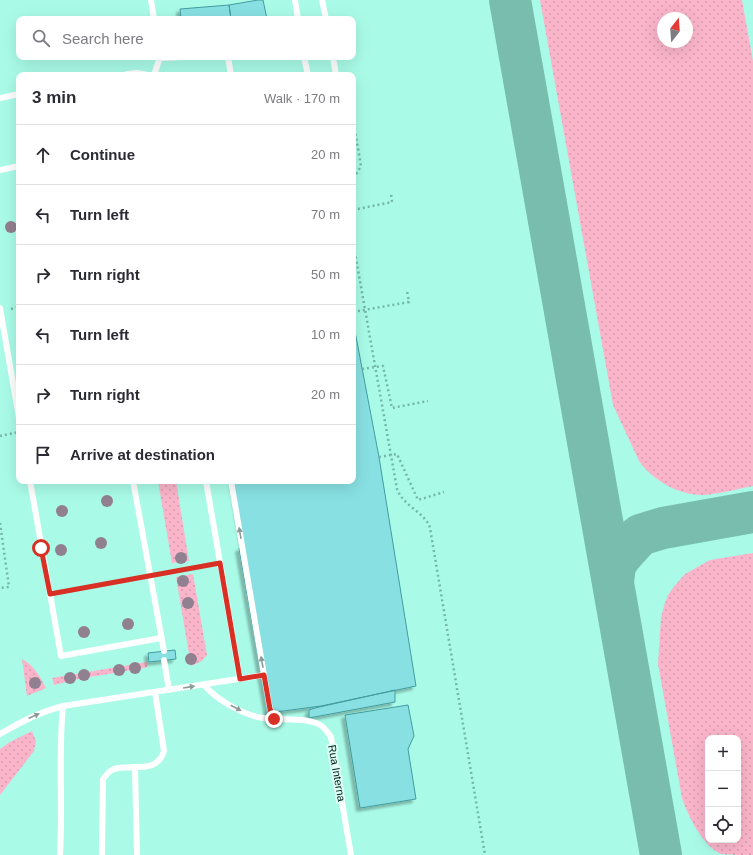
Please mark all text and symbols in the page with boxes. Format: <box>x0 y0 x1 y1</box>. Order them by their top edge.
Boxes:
north arrow <box>657 12 693 48</box>
search box <box>16 16 356 60</box>
icon: search <box>30 27 52 49</box>
text: Search here <box>62 30 144 47</box>
text: 3 min <box>32 88 76 107</box>
text: Walk · 170 m <box>264 91 340 106</box>
icon: ahead <box>32 144 54 166</box>
text: Continue <box>70 146 135 163</box>
text: 20 m <box>311 147 340 162</box>
icon: left <box>32 204 54 226</box>
text: Turn left <box>70 206 129 223</box>
text: 70 m <box>311 207 340 222</box>
icon: right <box>32 264 54 286</box>
text: Turn right <box>70 266 140 283</box>
text: 50 m <box>311 267 340 282</box>
icon: left <box>32 324 54 346</box>
text: Turn left <box>70 326 129 343</box>
text: 10 m <box>311 327 340 342</box>
icon: right <box>32 384 54 406</box>
text: Turn right <box>70 386 140 403</box>
text: 20 m <box>311 387 340 402</box>
icon: arrive <box>32 444 54 466</box>
text: Arrive at destination <box>70 446 215 463</box>
one-way arrow <box>237 527 243 540</box>
route start <box>32 539 50 557</box>
one-way arrow <box>259 655 265 668</box>
one-way arrow <box>183 684 195 690</box>
one-way arrow <box>230 704 242 711</box>
route end <box>265 710 283 728</box>
one-way arrow <box>29 713 40 719</box>
map controls <box>705 735 741 843</box>
button: + <box>705 735 741 771</box>
street label: Rua Interna <box>326 744 348 803</box>
button: − <box>705 771 741 807</box>
button: locate <box>705 807 741 843</box>

